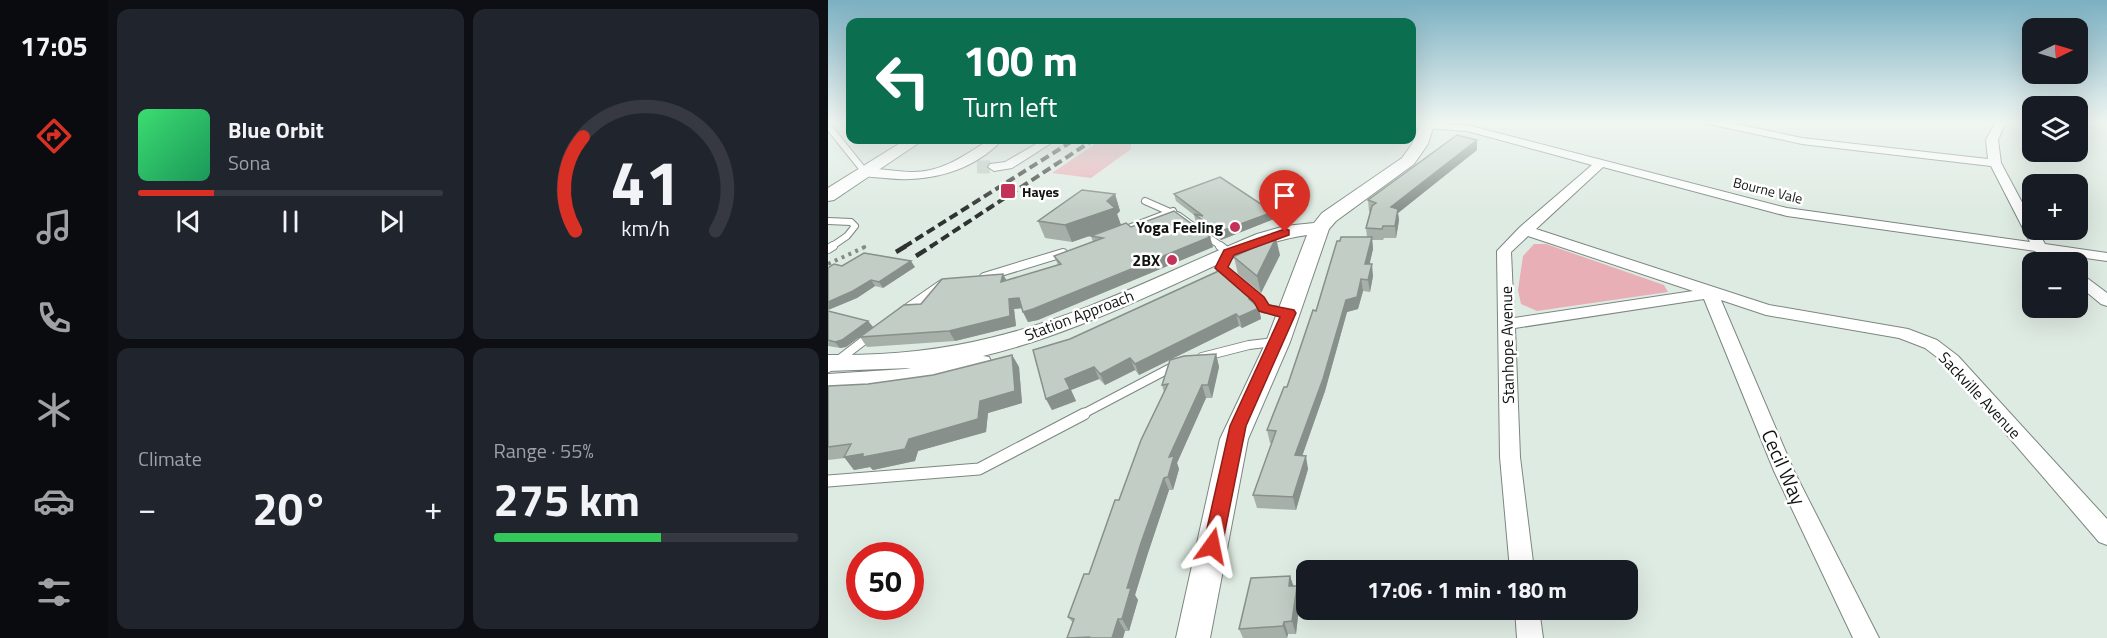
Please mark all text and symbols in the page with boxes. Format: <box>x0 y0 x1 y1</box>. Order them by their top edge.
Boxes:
north arrow <box>2022 18 2088 84</box>
map controls <box>2022 18 2088 318</box>
text: 17:05 <box>20 25 88 66</box>
text: 100 m <box>963 28 1078 92</box>
icon: left <box>864 42 942 120</box>
text: Turn left <box>963 86 1057 127</box>
button: layers <box>2022 96 2088 162</box>
text: Blue Orbit <box>228 113 324 147</box>
icon: directions <box>33 115 75 157</box>
text: 41 <box>611 134 681 229</box>
text: Sona <box>228 147 270 178</box>
pin <box>1259 170 1310 232</box>
street label: Bourne Vale <box>1731 171 1805 209</box>
button: + <box>2022 174 2088 240</box>
icon: arrive <box>1268 179 1301 212</box>
place label: Hayes <box>1022 181 1060 202</box>
marker: Hayes <box>999 182 1017 200</box>
icon: previous <box>172 205 205 238</box>
icon: pause <box>274 205 307 238</box>
icon: next <box>375 205 408 238</box>
icon: music <box>33 206 75 248</box>
text: km/h <box>621 212 670 244</box>
place label: Yoga Feeling <box>1136 215 1223 239</box>
marker: Yoga Feeling <box>1228 220 1242 234</box>
place label: 2BX <box>1132 248 1160 272</box>
button: − <box>2022 252 2088 318</box>
marker: 2BX <box>1165 253 1179 267</box>
street label: Station Approach <box>1021 283 1137 347</box>
street label: Stanhope Avenue <box>1494 286 1520 404</box>
icon: phone <box>33 297 75 339</box>
street label: Sackville Avenue <box>1933 346 2027 444</box>
icon: climate <box>33 389 75 431</box>
street label: Cecil Way <box>1754 424 1815 510</box>
text: Range · 55% <box>494 435 594 466</box>
text: Climate <box>138 443 202 474</box>
text: 275 km <box>494 465 640 533</box>
text: 20° <box>252 474 328 542</box>
icon: car <box>33 480 75 522</box>
text: − <box>138 483 156 533</box>
text: + <box>424 483 442 533</box>
position arrow <box>1180 514 1244 578</box>
speed limit sign: 50 <box>846 542 924 620</box>
icon: filters <box>33 571 75 613</box>
text: 17:06 · 1 min · 180 m <box>1367 573 1567 607</box>

